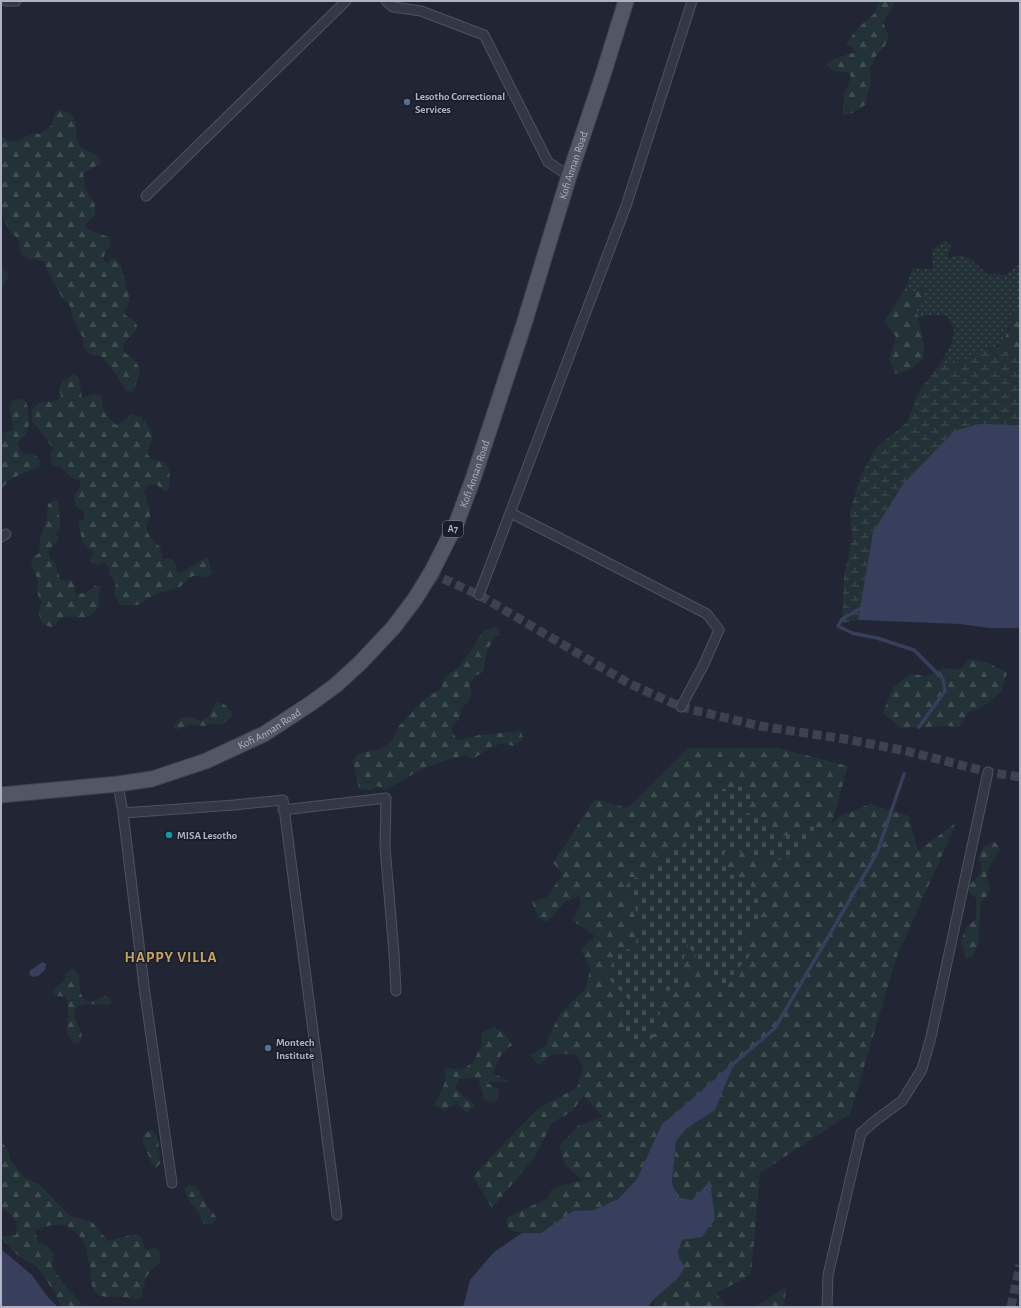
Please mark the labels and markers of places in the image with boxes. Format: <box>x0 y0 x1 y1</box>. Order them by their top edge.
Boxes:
place label: Lesotho Correctional Services <box>415 91 505 115</box>
marker: Lesotho Correctional Services <box>402 97 412 107</box>
marker: MISA Lesotho <box>164 830 174 840</box>
place label: MISA Lesotho <box>177 830 238 841</box>
place label: Montech Institute <box>276 1037 315 1061</box>
marker: Montech Institute <box>263 1043 273 1053</box>

